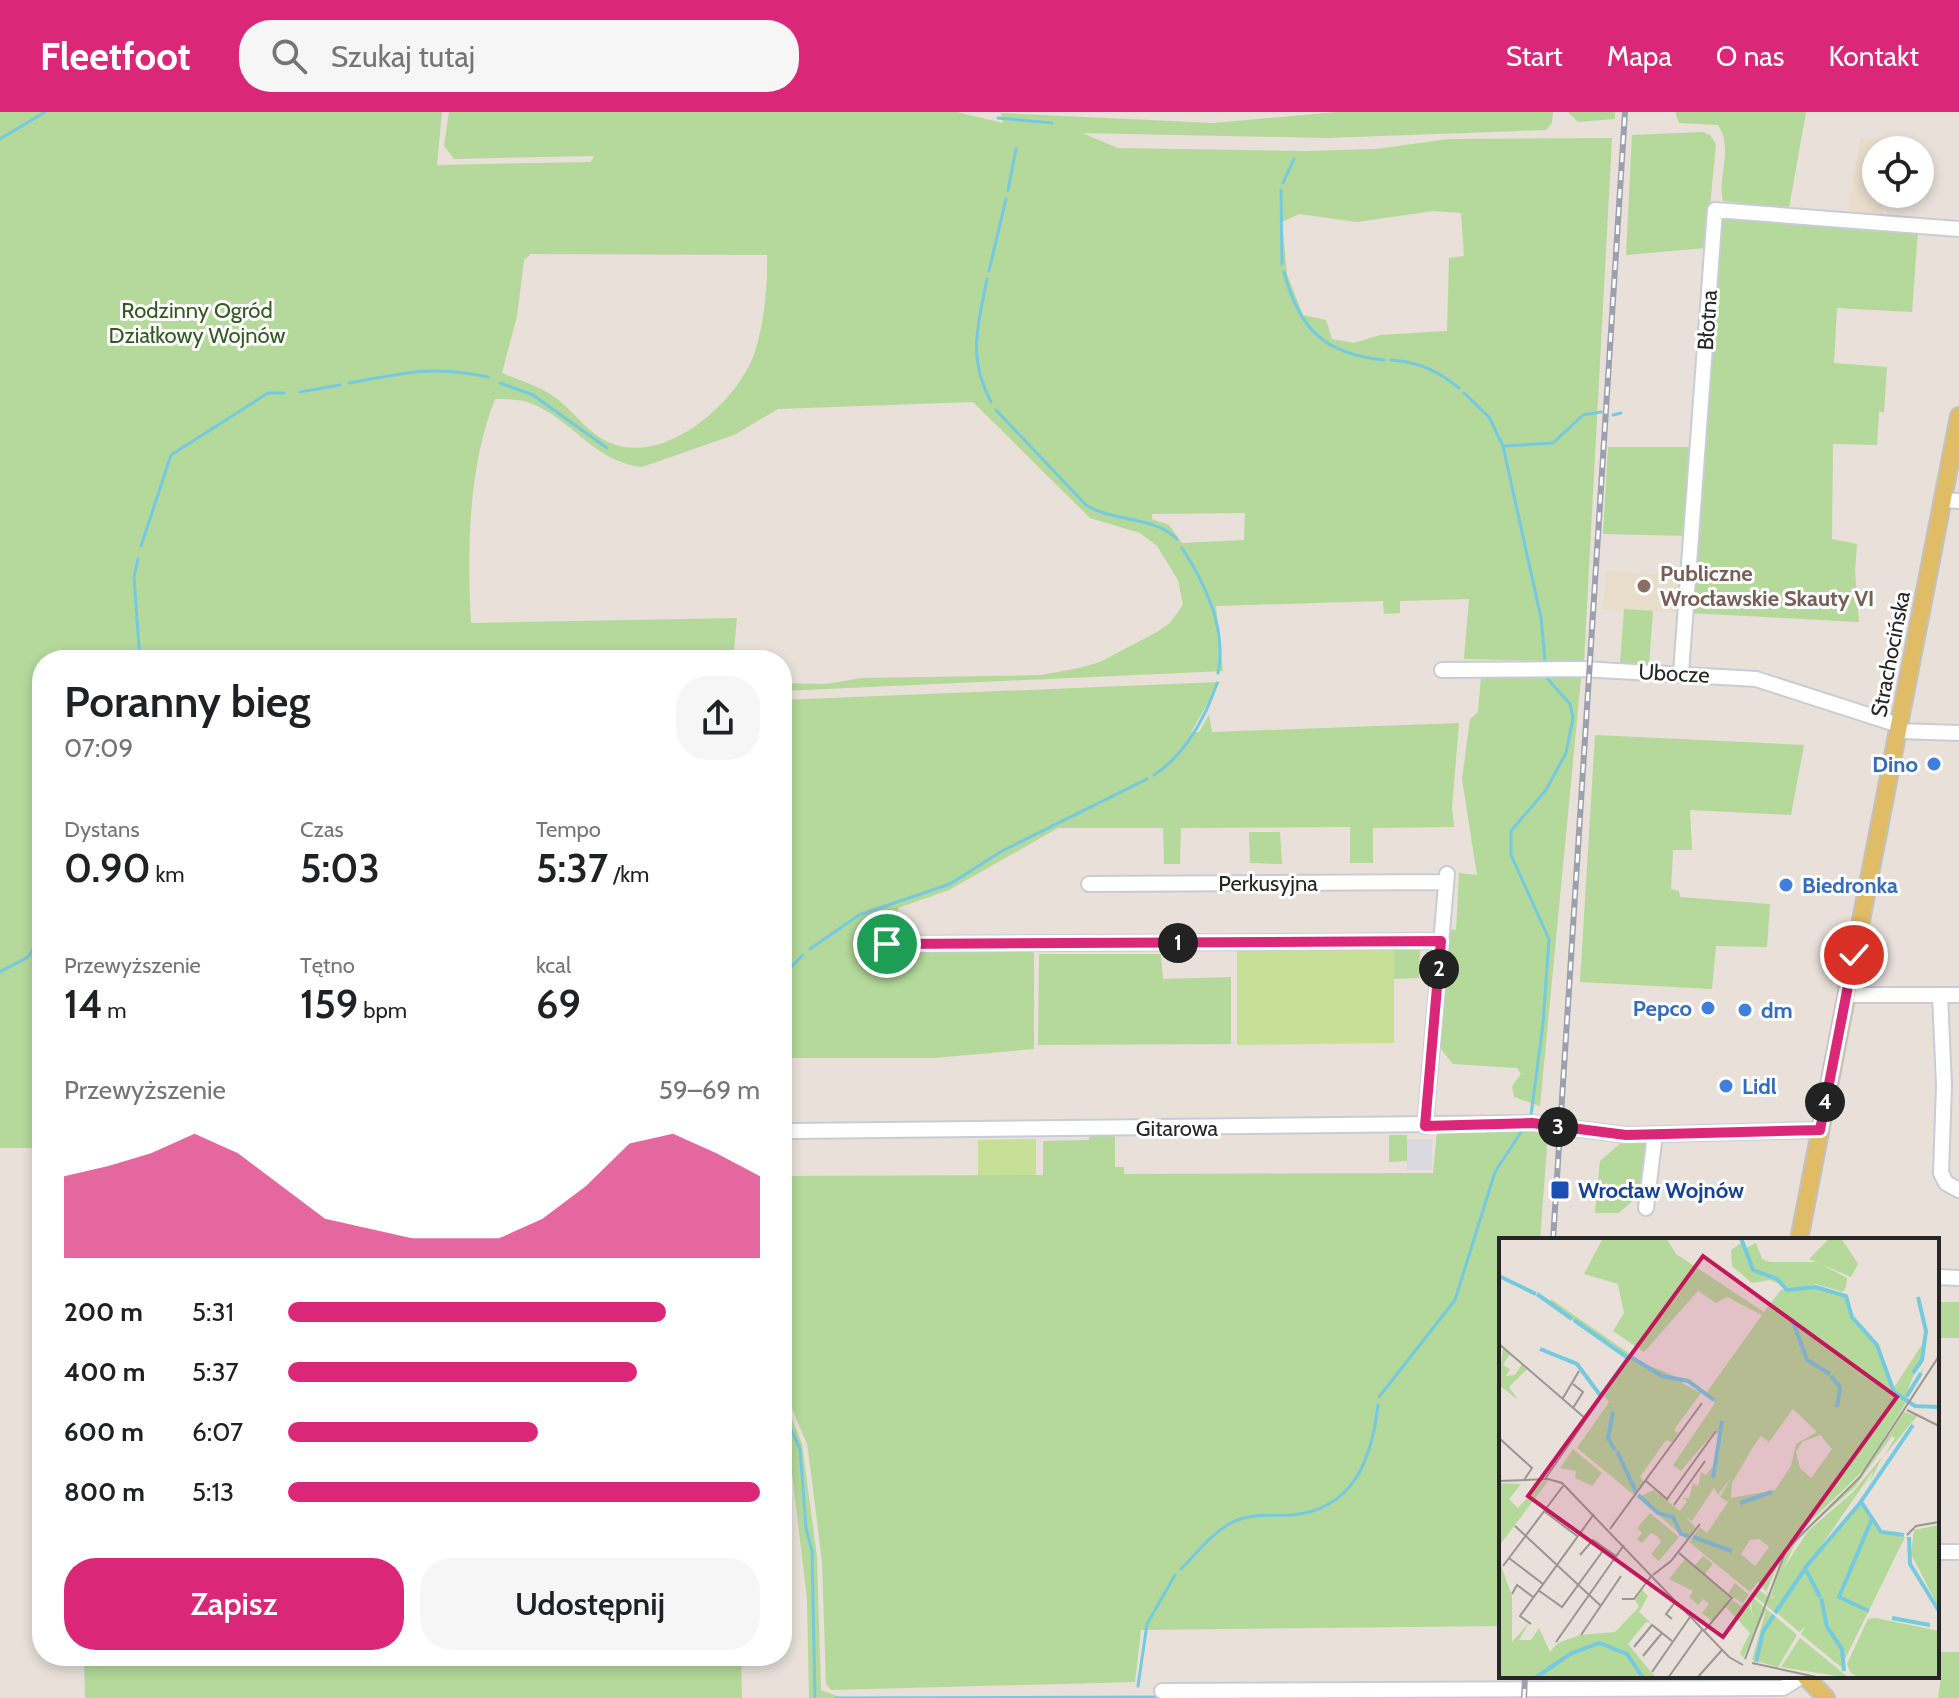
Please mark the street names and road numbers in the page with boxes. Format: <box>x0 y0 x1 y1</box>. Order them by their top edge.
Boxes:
street label: Błotna <box>1692 288 1723 351</box>
street label: Strachocińska <box>1865 588 1916 719</box>
street label: Ubocze <box>1638 658 1710 689</box>
street label: Perkusyjna <box>1218 870 1318 897</box>
street label: Gitarowa <box>1136 1115 1219 1142</box>

